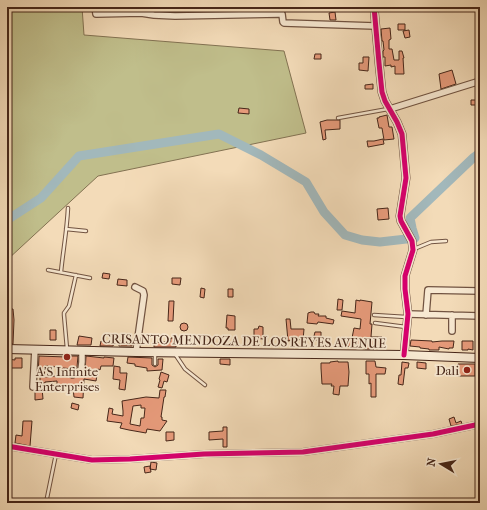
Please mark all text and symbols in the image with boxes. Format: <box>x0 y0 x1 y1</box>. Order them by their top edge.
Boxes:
street label: CRISANTO MENDOZA DE LOS REYES AVENUE <box>102 331 386 351</box>
marker: A'S Infinite Enterprises <box>62 352 72 362</box>
place label: Dali <box>436 363 459 378</box>
place label: A'S Infinite Enterprises <box>35 364 100 394</box>
marker: Dali <box>462 365 472 375</box>
north arrow <box>421 444 461 484</box>
text: N <box>425 456 439 468</box>

